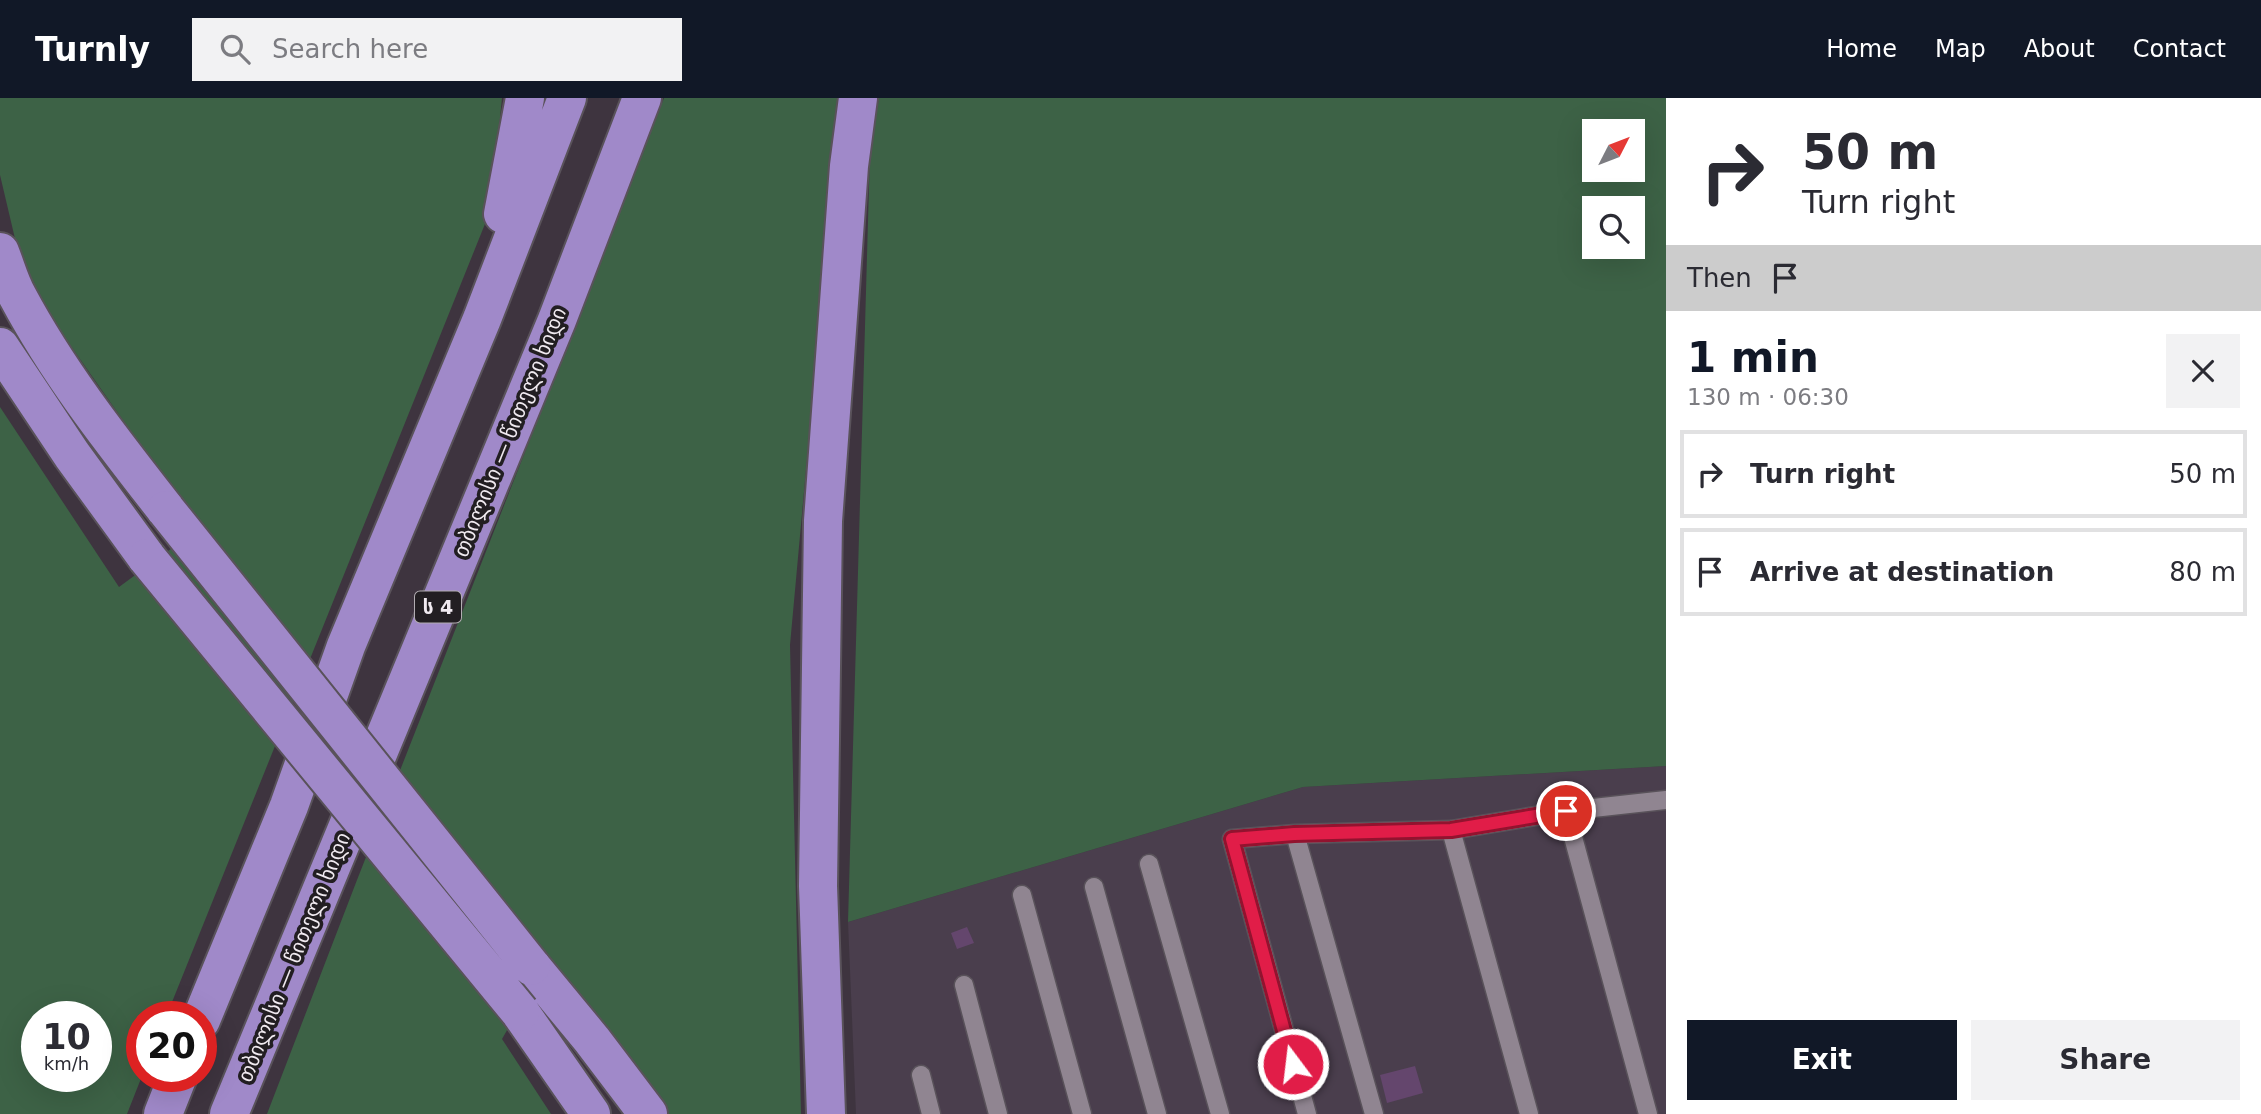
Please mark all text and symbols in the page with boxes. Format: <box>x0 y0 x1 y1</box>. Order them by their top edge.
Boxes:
search box <box>192 18 682 81</box>
text: Turnly <box>35 30 150 69</box>
icon: search <box>216 30 254 68</box>
text: Search here <box>272 34 428 64</box>
text: Home <box>1826 35 1897 63</box>
text: Map <box>1935 35 1986 63</box>
text: About <box>2024 35 2095 63</box>
text: Contact <box>2133 35 2226 63</box>
north arrow <box>1582 119 1645 182</box>
map controls <box>1582 119 1645 259</box>
text: 50 m <box>1802 124 1938 181</box>
icon: right <box>1687 126 1778 217</box>
text: Turn right <box>1802 183 1955 221</box>
button: search <box>1582 196 1645 259</box>
icon: arrive <box>1766 259 1804 297</box>
text: Then <box>1687 263 1752 293</box>
street label: თბილისი — წითელი ხიდი <box>449 304 571 560</box>
text: 1 min <box>1687 333 1819 382</box>
button: close <box>2166 334 2240 408</box>
text: 130 m · 06:30 <box>1687 384 1849 410</box>
icon: right <box>1691 455 1729 493</box>
text: Turn right <box>1750 459 1895 489</box>
text: 50 m <box>2169 459 2236 489</box>
icon: arrive <box>1691 553 1729 591</box>
text: Arrive at destination <box>1750 557 2054 587</box>
text: 80 m <box>2169 557 2236 587</box>
road number: ს 4 <box>415 592 461 622</box>
pin <box>1536 781 1596 841</box>
icon: arrive <box>1547 792 1585 830</box>
street label: თბილისი — წითელი ხიდი <box>233 829 355 1085</box>
speed limit sign: 20 <box>126 1001 217 1092</box>
text: 10 <box>42 1017 91 1057</box>
button: Exit <box>1687 1020 1957 1100</box>
button: Share <box>1971 1020 2240 1100</box>
position arrow <box>1256 1027 1330 1101</box>
text: km/h <box>44 1053 89 1074</box>

